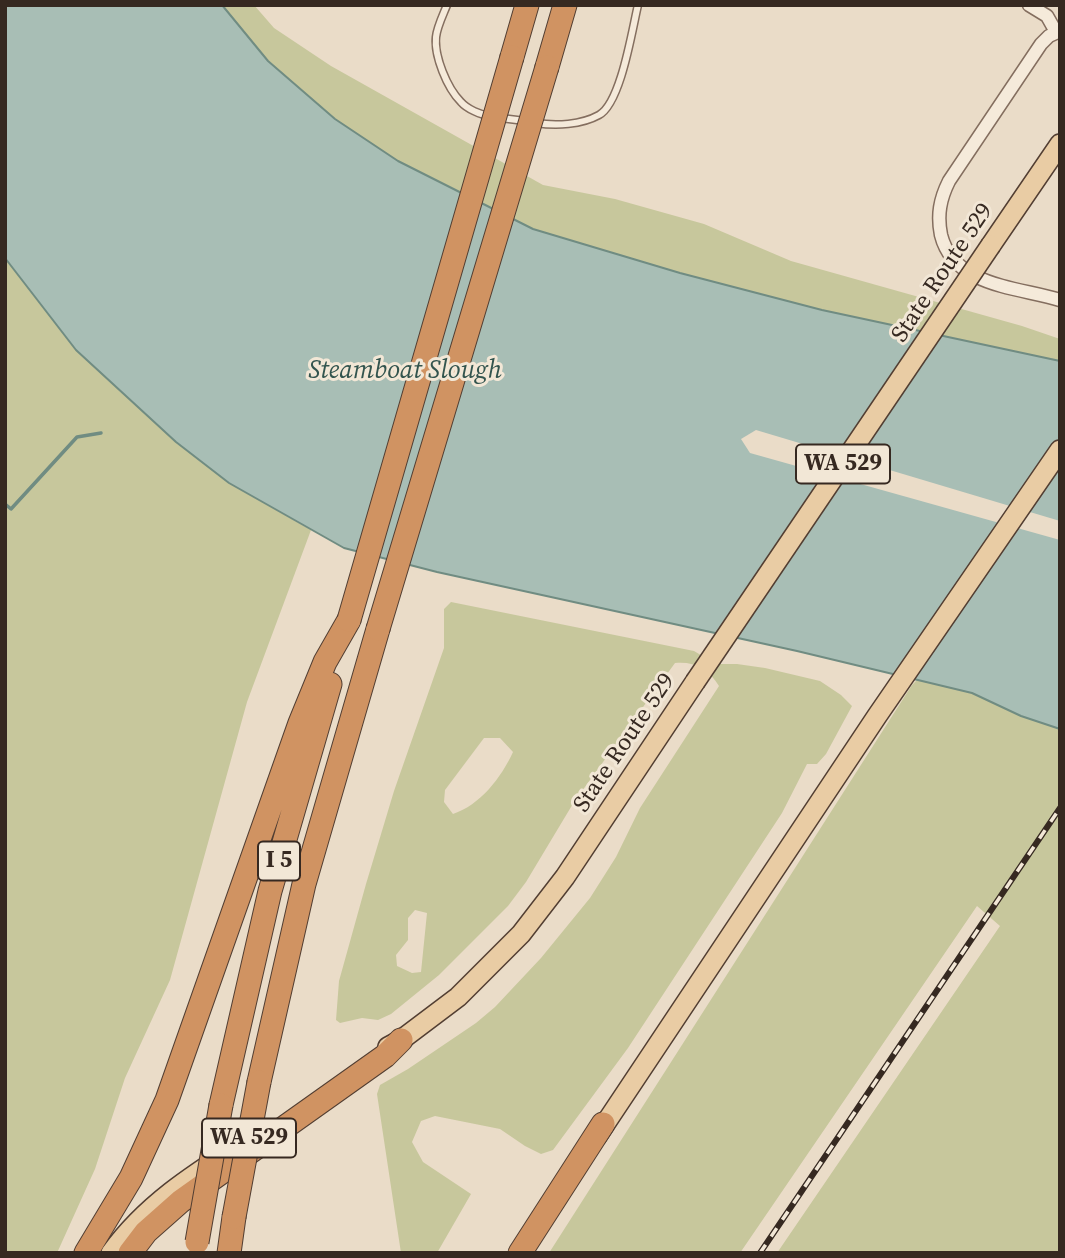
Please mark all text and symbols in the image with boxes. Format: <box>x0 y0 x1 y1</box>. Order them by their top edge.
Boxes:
street label: State Route 529 <box>886 198 1000 348</box>
water label: Steamboat Slough <box>308 355 502 387</box>
road number: WA 529 <box>796 445 890 484</box>
street label: State Route 529 <box>568 668 682 818</box>
road number: I 5 <box>258 842 300 880</box>
road number: WA 529 <box>202 1119 296 1158</box>

